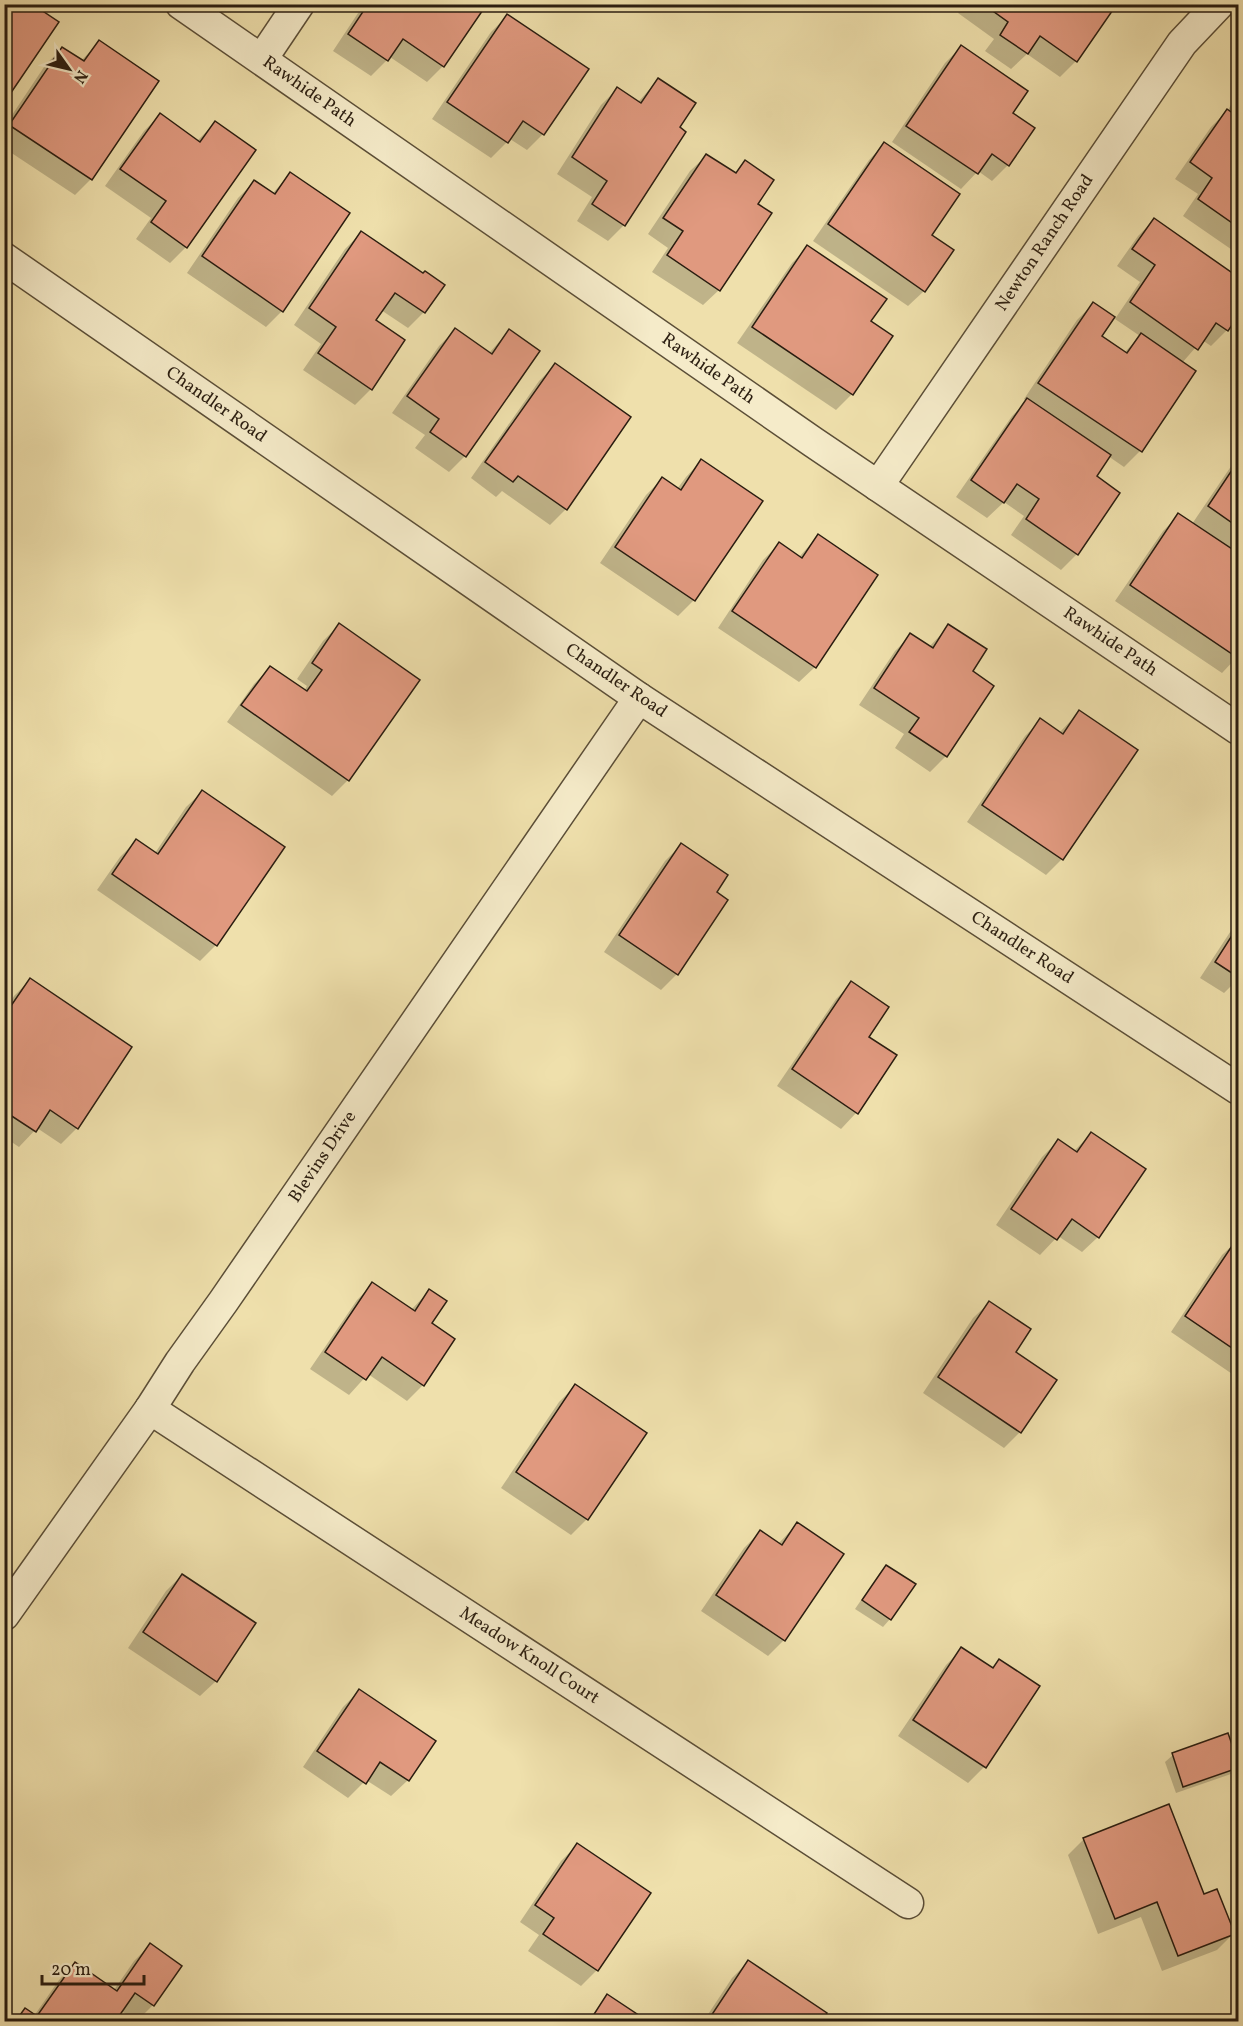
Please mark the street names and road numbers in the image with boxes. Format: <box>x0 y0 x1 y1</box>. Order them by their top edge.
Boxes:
street label: Rawhide Path <box>257 50 361 134</box>
street label: Newton Ranch Road <box>990 170 1100 316</box>
street label: Rawhide Path <box>656 327 760 411</box>
street label: Chandler Road <box>160 361 272 449</box>
street label: Rawhide Path <box>1058 601 1163 683</box>
street label: Chandler Road <box>560 638 672 724</box>
street label: Chandler Road <box>966 905 1078 991</box>
street label: Blevins Drive <box>283 1106 363 1208</box>
street label: Meadow Knoll Court <box>454 1601 604 1711</box>

